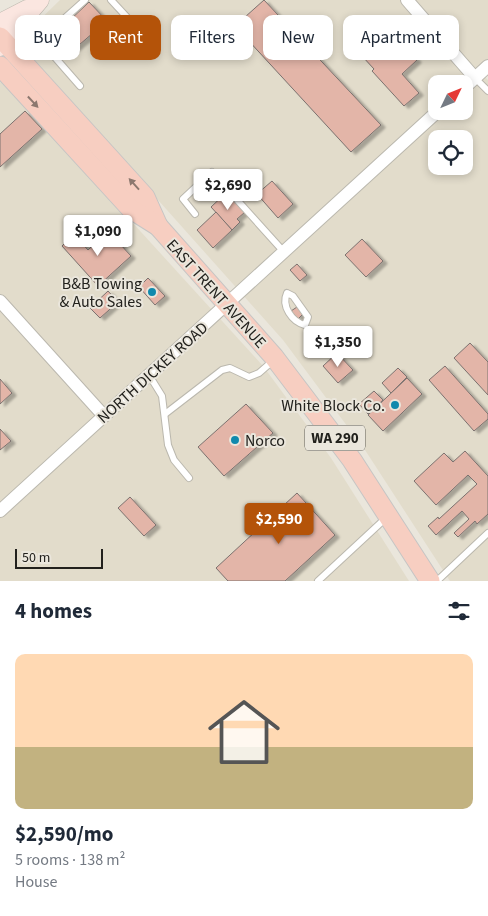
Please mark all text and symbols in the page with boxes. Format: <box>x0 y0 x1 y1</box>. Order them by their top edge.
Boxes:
chip: Buy <box>15 15 80 60</box>
chip: Rent <box>90 15 161 60</box>
chip: Filters <box>171 15 253 60</box>
chip: New <box>263 15 333 60</box>
chip: Apartment <box>343 15 459 60</box>
north arrow <box>428 75 472 120</box>
map controls <box>428 75 473 175</box>
one-way arrow <box>27 96 39 108</box>
button: locate <box>428 130 473 175</box>
pin: $2,690 <box>187 168 269 211</box>
text: $2,690 <box>204 174 252 196</box>
one-way arrow <box>128 179 140 191</box>
pin: $1,090 <box>57 214 139 257</box>
text: $1,090 <box>74 220 122 242</box>
street label: EAST TRENT AVENUE <box>161 234 271 353</box>
place label: B&B Towing & Auto Sales <box>59 273 142 313</box>
marker: B&B Towing & Auto Sales <box>146 286 158 298</box>
street label: NORTH DICKEY ROAD <box>93 317 213 428</box>
pin: $1,350 <box>297 326 379 368</box>
text: $1,350 <box>314 331 362 353</box>
place label: White Block Co. <box>281 395 385 417</box>
marker: White Block Co. <box>389 399 401 411</box>
road number: WA 290 <box>305 426 365 450</box>
place label: Norco <box>245 430 285 452</box>
marker: Norco <box>229 434 241 446</box>
pin: $2,590 <box>238 502 320 545</box>
text: $2,590 <box>255 508 303 530</box>
scale bar <box>15 546 102 569</box>
text: 50 m <box>22 548 50 568</box>
text: 4 homes <box>15 596 92 626</box>
icon: filters <box>445 597 473 625</box>
icon: home <box>199 687 289 777</box>
text: $2,590/mo <box>15 819 114 849</box>
text: 5 rooms · 138 m² <box>15 849 125 871</box>
text: House <box>15 871 57 893</box>

